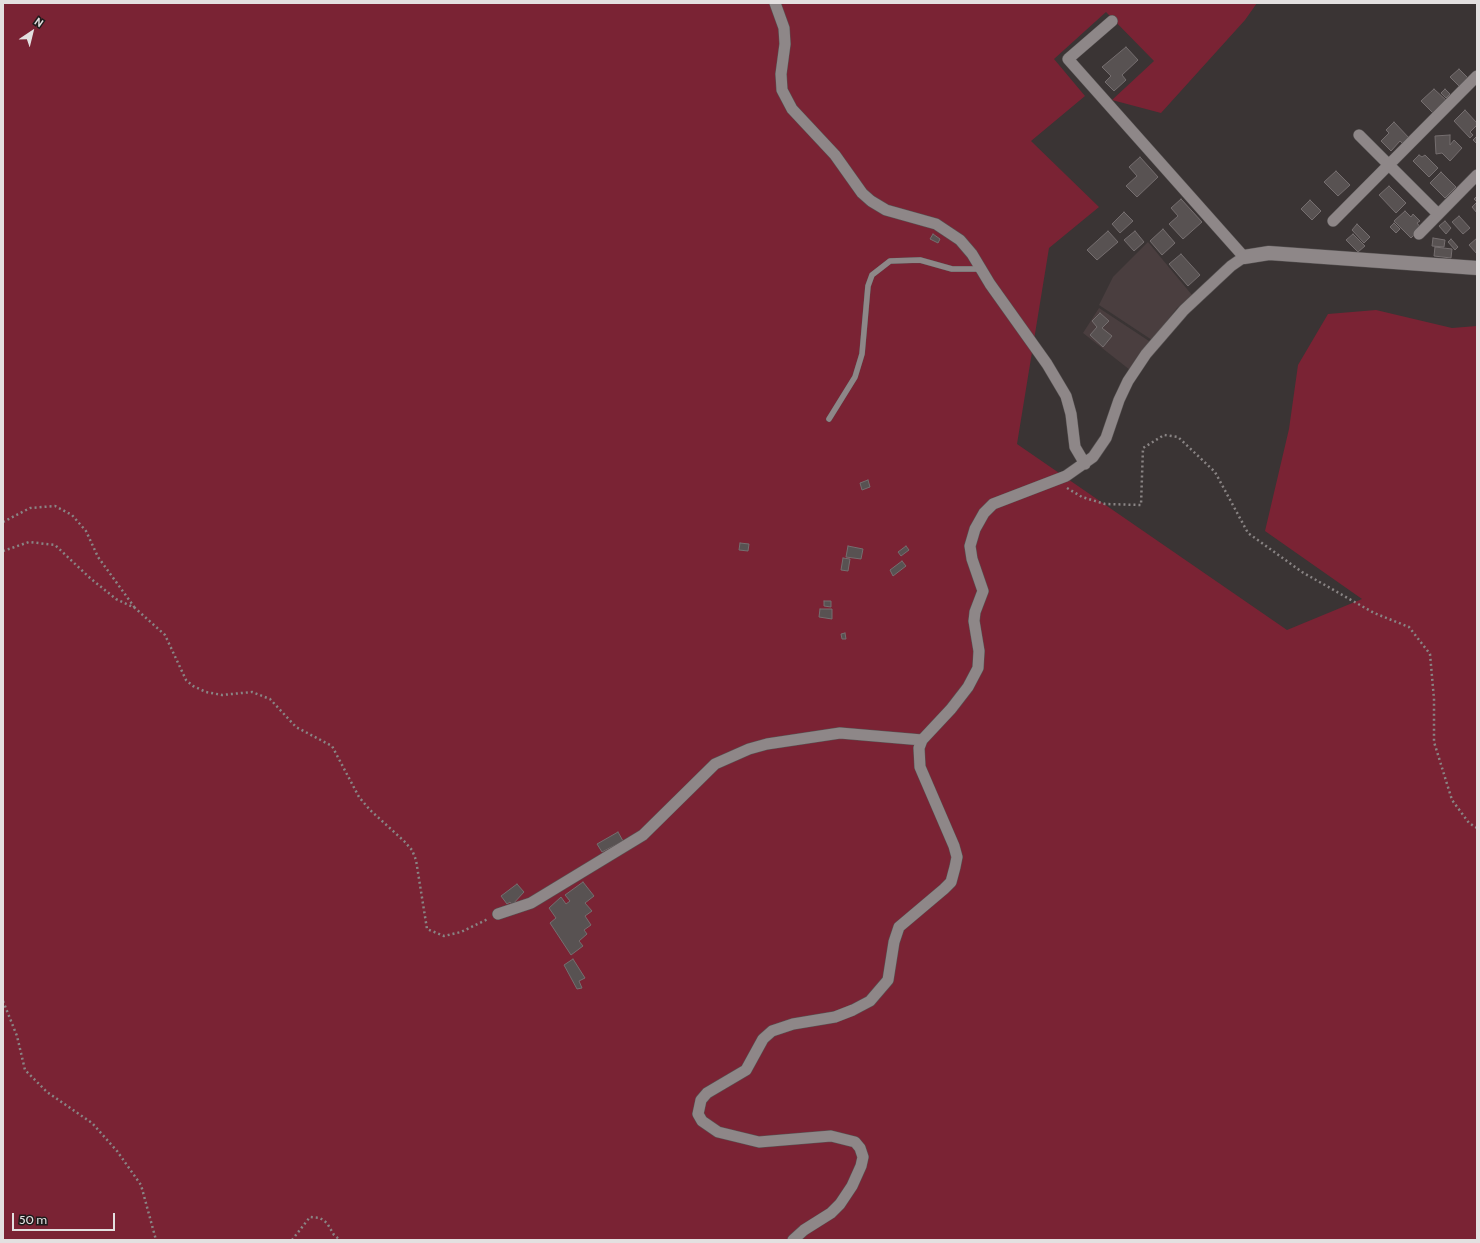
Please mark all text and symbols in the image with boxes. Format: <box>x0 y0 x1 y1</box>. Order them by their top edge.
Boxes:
north arrow <box>12 12 52 52</box>
text: N <box>32 14 46 30</box>
scale bar <box>14 1205 117 1231</box>
text: 50 m <box>19 1212 47 1227</box>

